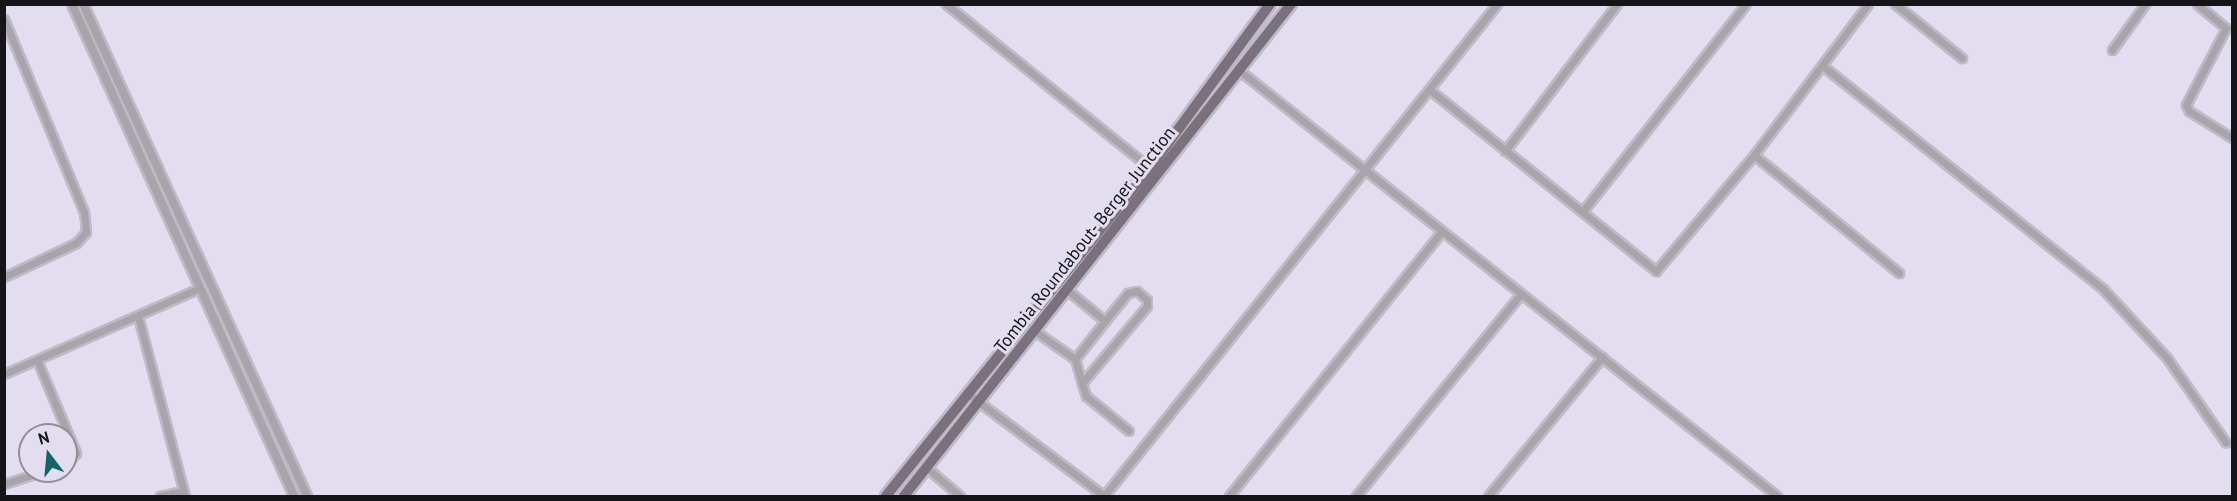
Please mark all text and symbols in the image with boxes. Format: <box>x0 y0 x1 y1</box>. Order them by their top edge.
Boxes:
street label: Tombia Roundabout- Berger Junction <box>989 122 1181 358</box>
north arrow <box>18 423 78 483</box>
text: N <box>36 427 51 449</box>

